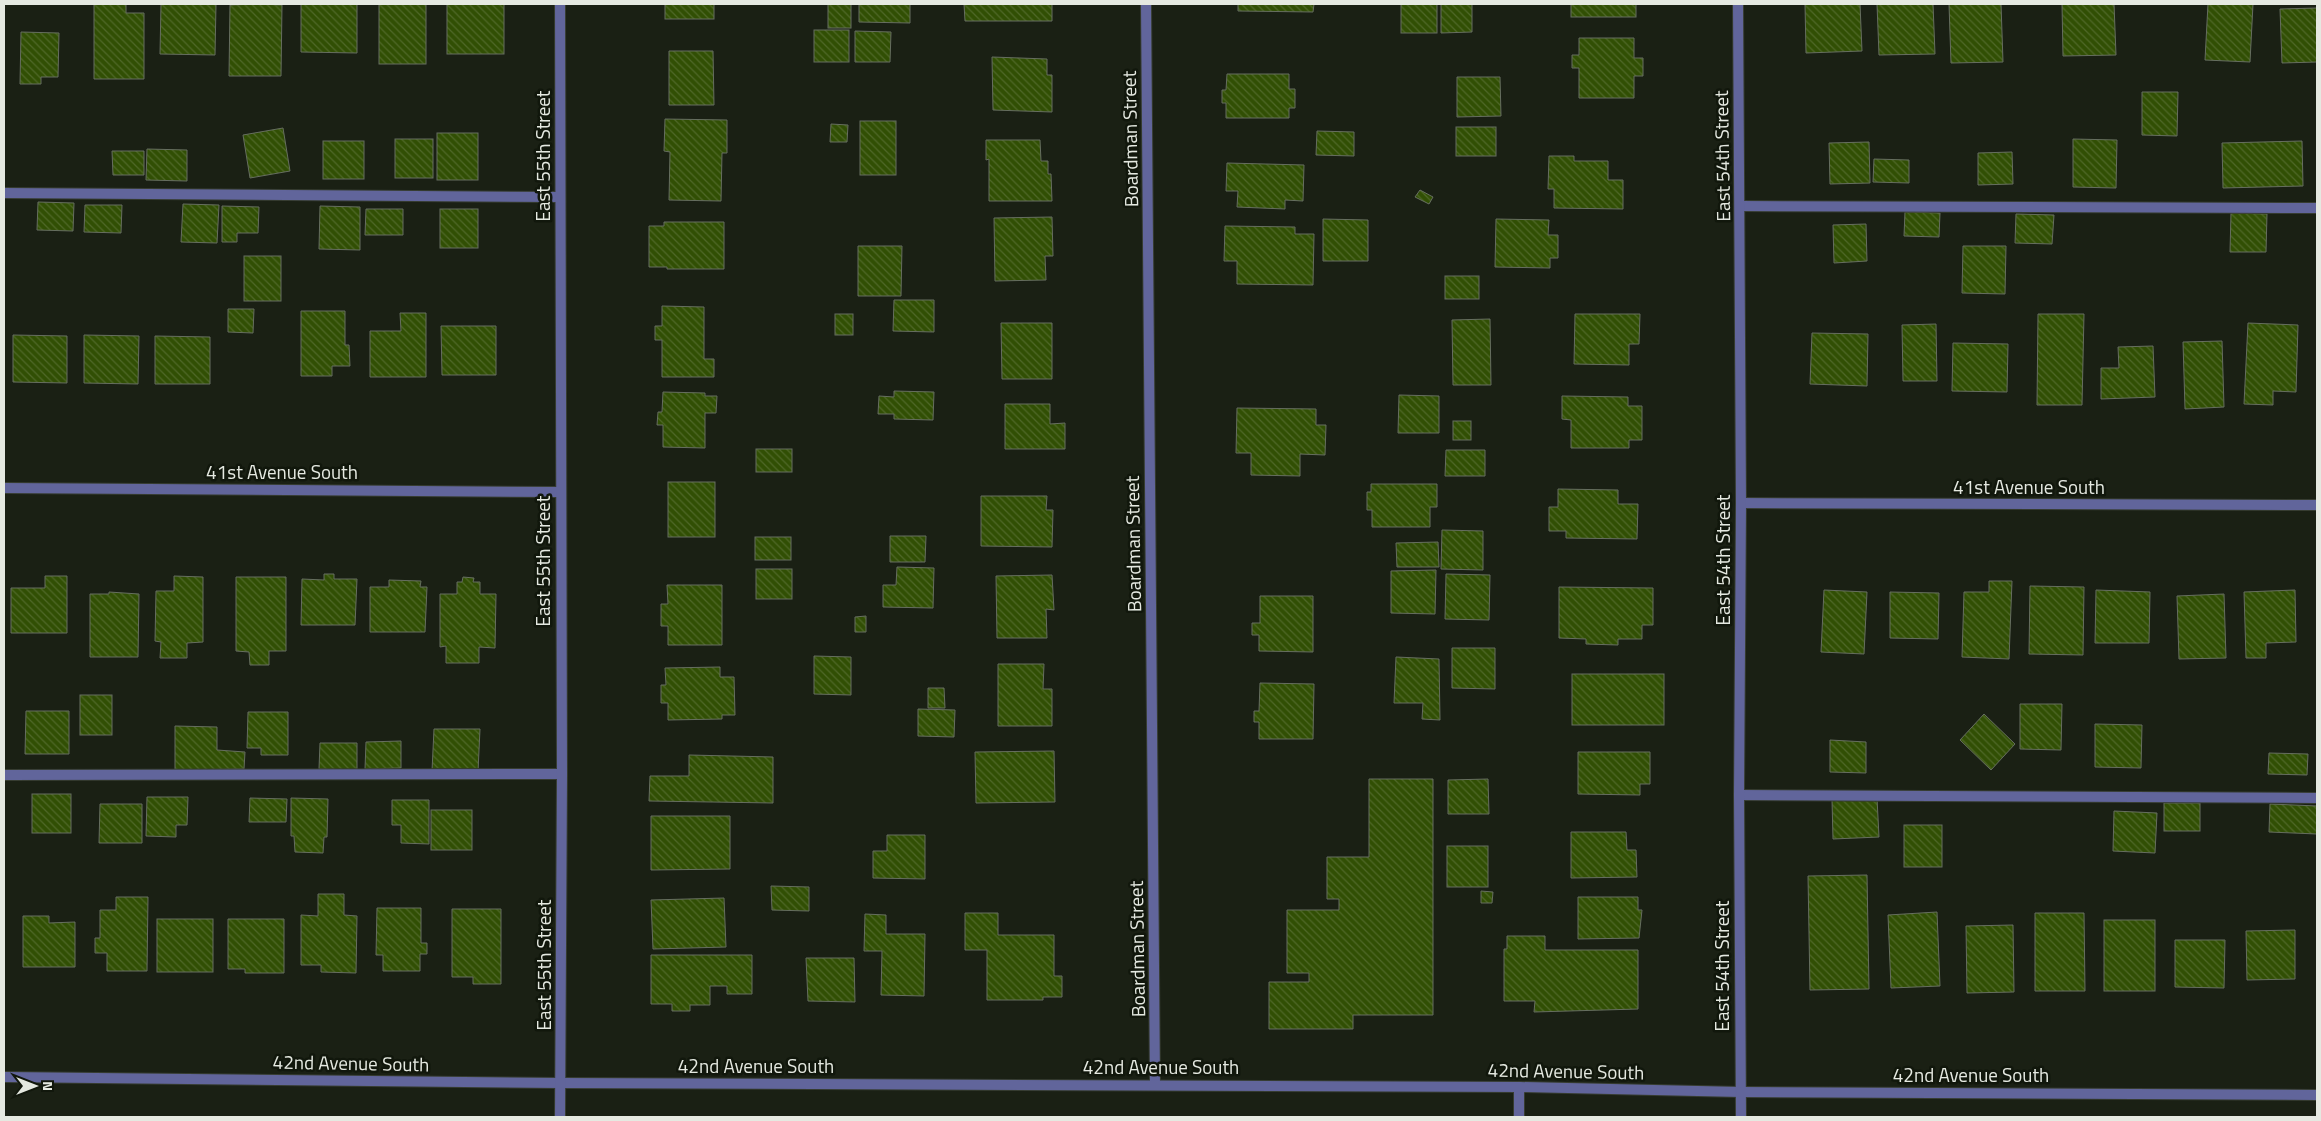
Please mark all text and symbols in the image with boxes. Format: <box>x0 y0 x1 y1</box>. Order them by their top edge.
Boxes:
street label: Boardman Street <box>1114 70 1145 207</box>
street label: East 55th Street <box>528 90 557 222</box>
street label: East 54th Street <box>1706 90 1737 222</box>
street label: 41st Avenue South <box>206 457 358 486</box>
street label: 41st Avenue South <box>1953 472 2105 501</box>
street label: Boardman Street <box>1117 475 1148 612</box>
street label: East 54th Street <box>1708 494 1737 626</box>
street label: East 55th Street <box>528 495 557 627</box>
street label: Boardman Street <box>1121 880 1152 1017</box>
street label: East 55th Street <box>529 899 558 1031</box>
street label: East 54th Street <box>1707 900 1736 1032</box>
street label: 42nd Avenue South <box>272 1047 430 1078</box>
street label: 42nd Avenue South <box>678 1051 834 1080</box>
street label: 42nd Avenue South <box>1083 1052 1239 1081</box>
street label: 42nd Avenue South <box>1487 1055 1645 1086</box>
street label: 42nd Avenue South <box>1893 1060 2049 1089</box>
north arrow <box>10 1061 60 1111</box>
text: N <box>38 1081 59 1091</box>

